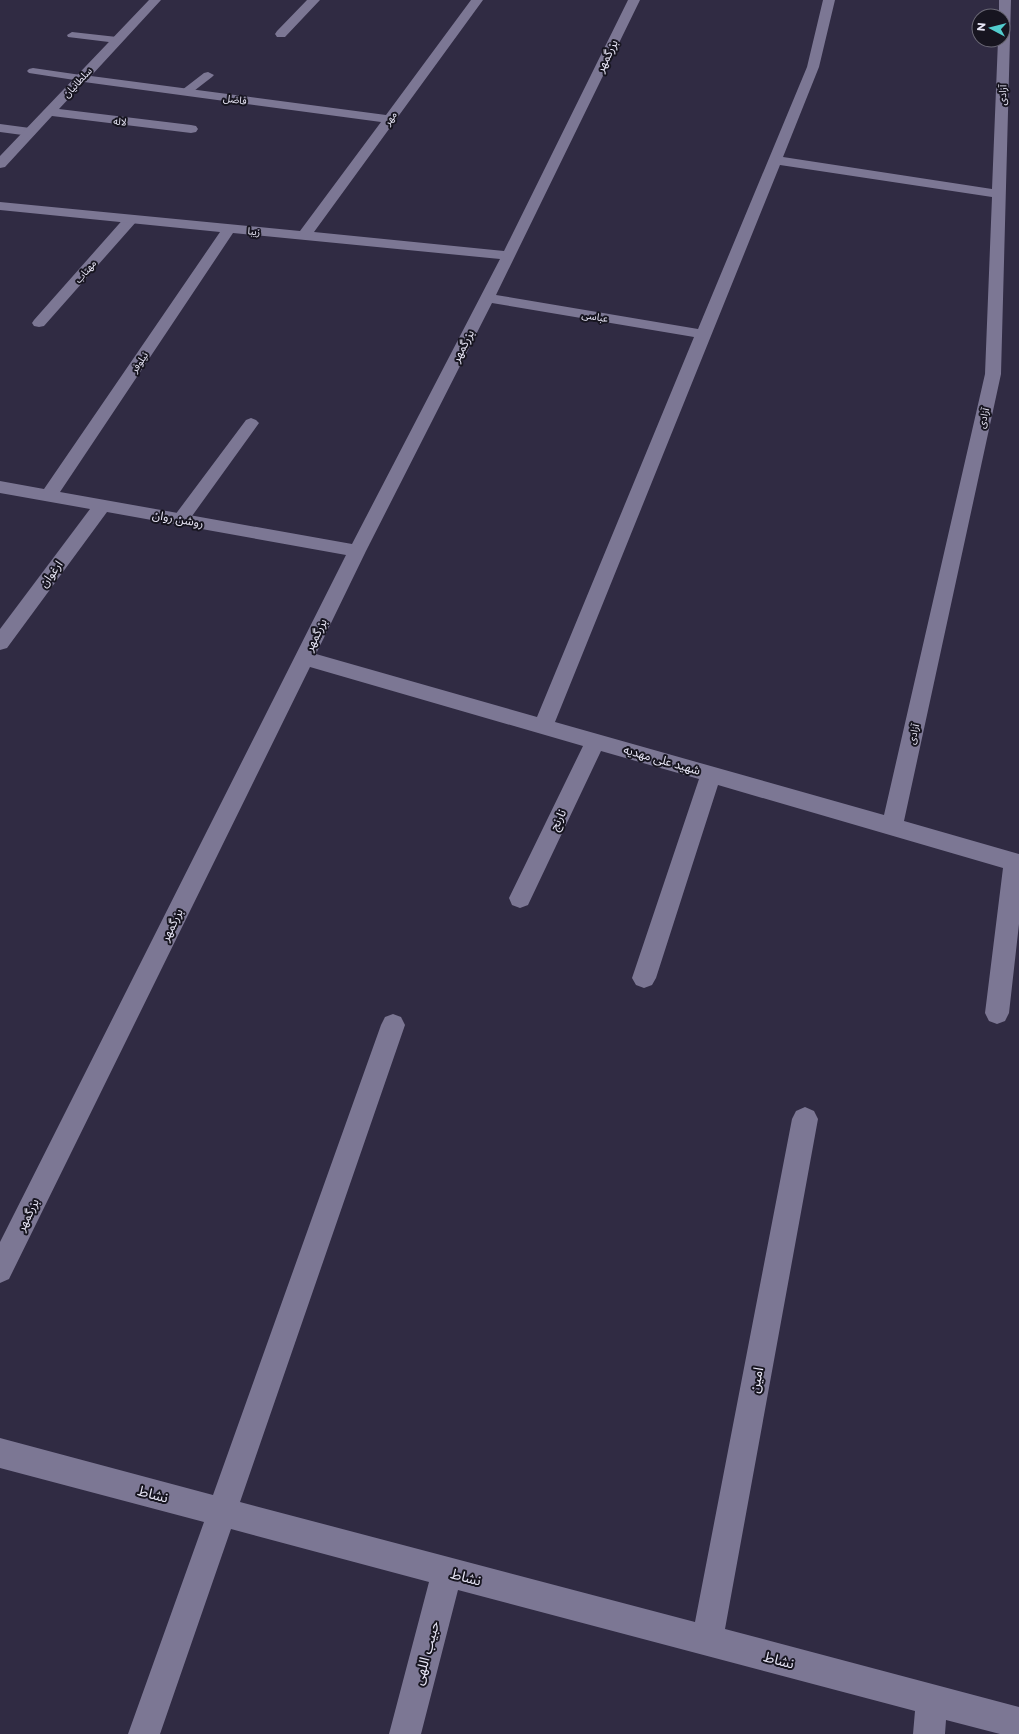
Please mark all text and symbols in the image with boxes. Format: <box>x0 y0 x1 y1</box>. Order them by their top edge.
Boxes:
north arrow <box>971 8 1011 48</box>
text: N <box>974 22 989 32</box>
street label: بزرگمهر <box>592 37 621 76</box>
street label: سلطانیان <box>60 64 95 100</box>
street label: آزادی <box>996 83 1009 106</box>
street label: فاضل <box>222 91 248 108</box>
street label: مهر <box>380 109 400 129</box>
street label: لاله <box>113 114 127 129</box>
street label: زیبا <box>247 224 261 239</box>
street label: مهتاب <box>72 257 99 286</box>
street label: عباسی <box>581 308 609 325</box>
street label: بزرگمهر <box>448 327 477 366</box>
street label: نیلوفر <box>127 349 151 376</box>
street label: آزادی <box>975 406 992 430</box>
street label: روشن روان <box>151 507 205 530</box>
street label: ارغوان <box>36 557 66 590</box>
street label: بزرگمهر <box>301 616 330 655</box>
street label: آزادی <box>905 722 922 746</box>
street label: شهید علی مهدیه <box>622 741 702 778</box>
street label: نارنج <box>546 807 571 834</box>
street label: بزرگمهر <box>157 906 186 945</box>
street label: بزرگمهر <box>13 1196 42 1235</box>
street label: امین <box>745 1365 767 1395</box>
street label: نشاط <box>136 1481 170 1507</box>
street label: نشاط <box>449 1564 483 1590</box>
street label: حبیب اللهی <box>409 1619 443 1687</box>
street label: نشاط <box>762 1647 796 1673</box>

